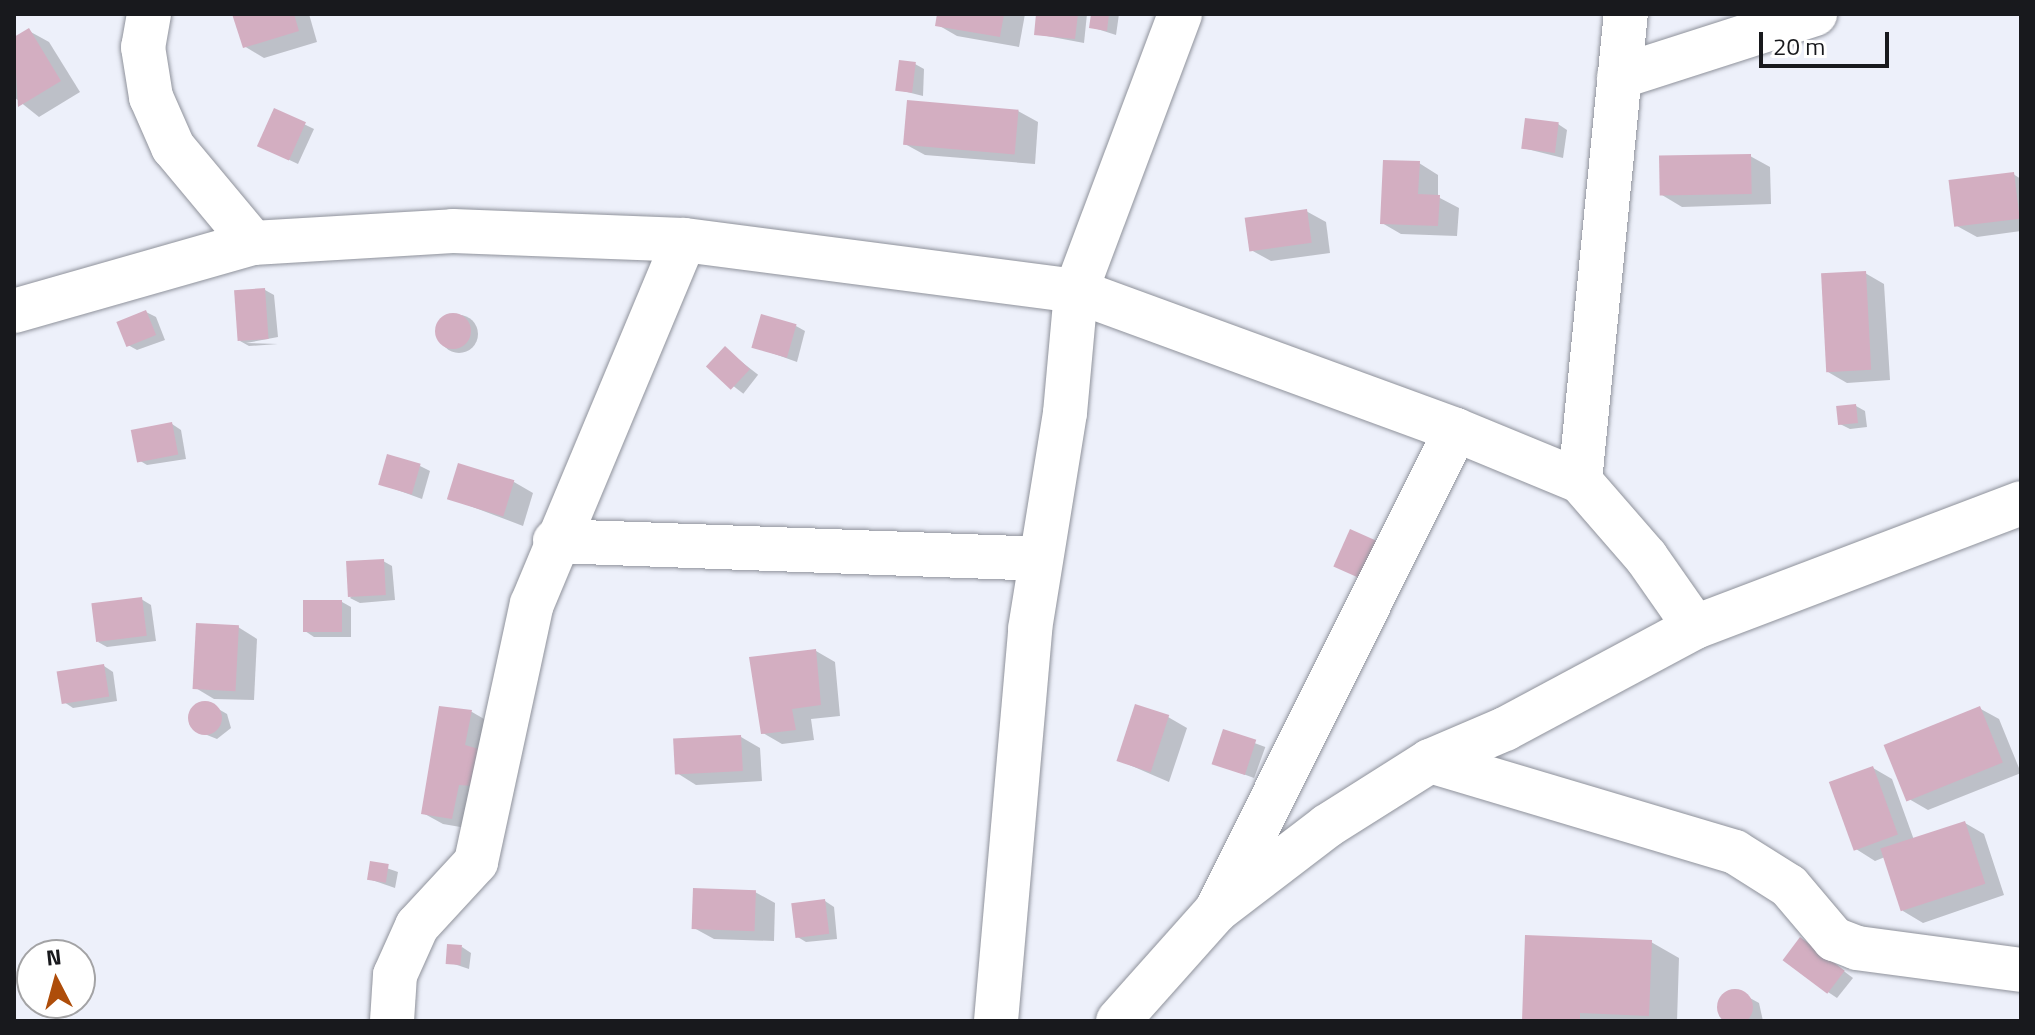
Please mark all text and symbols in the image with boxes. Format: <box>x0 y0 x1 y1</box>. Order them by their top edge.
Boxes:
scale bar <box>1763 16 1893 66</box>
text: 20 m <box>1773 28 1825 64</box>
north arrow <box>16 939 96 1019</box>
text: N <box>44 939 63 975</box>

